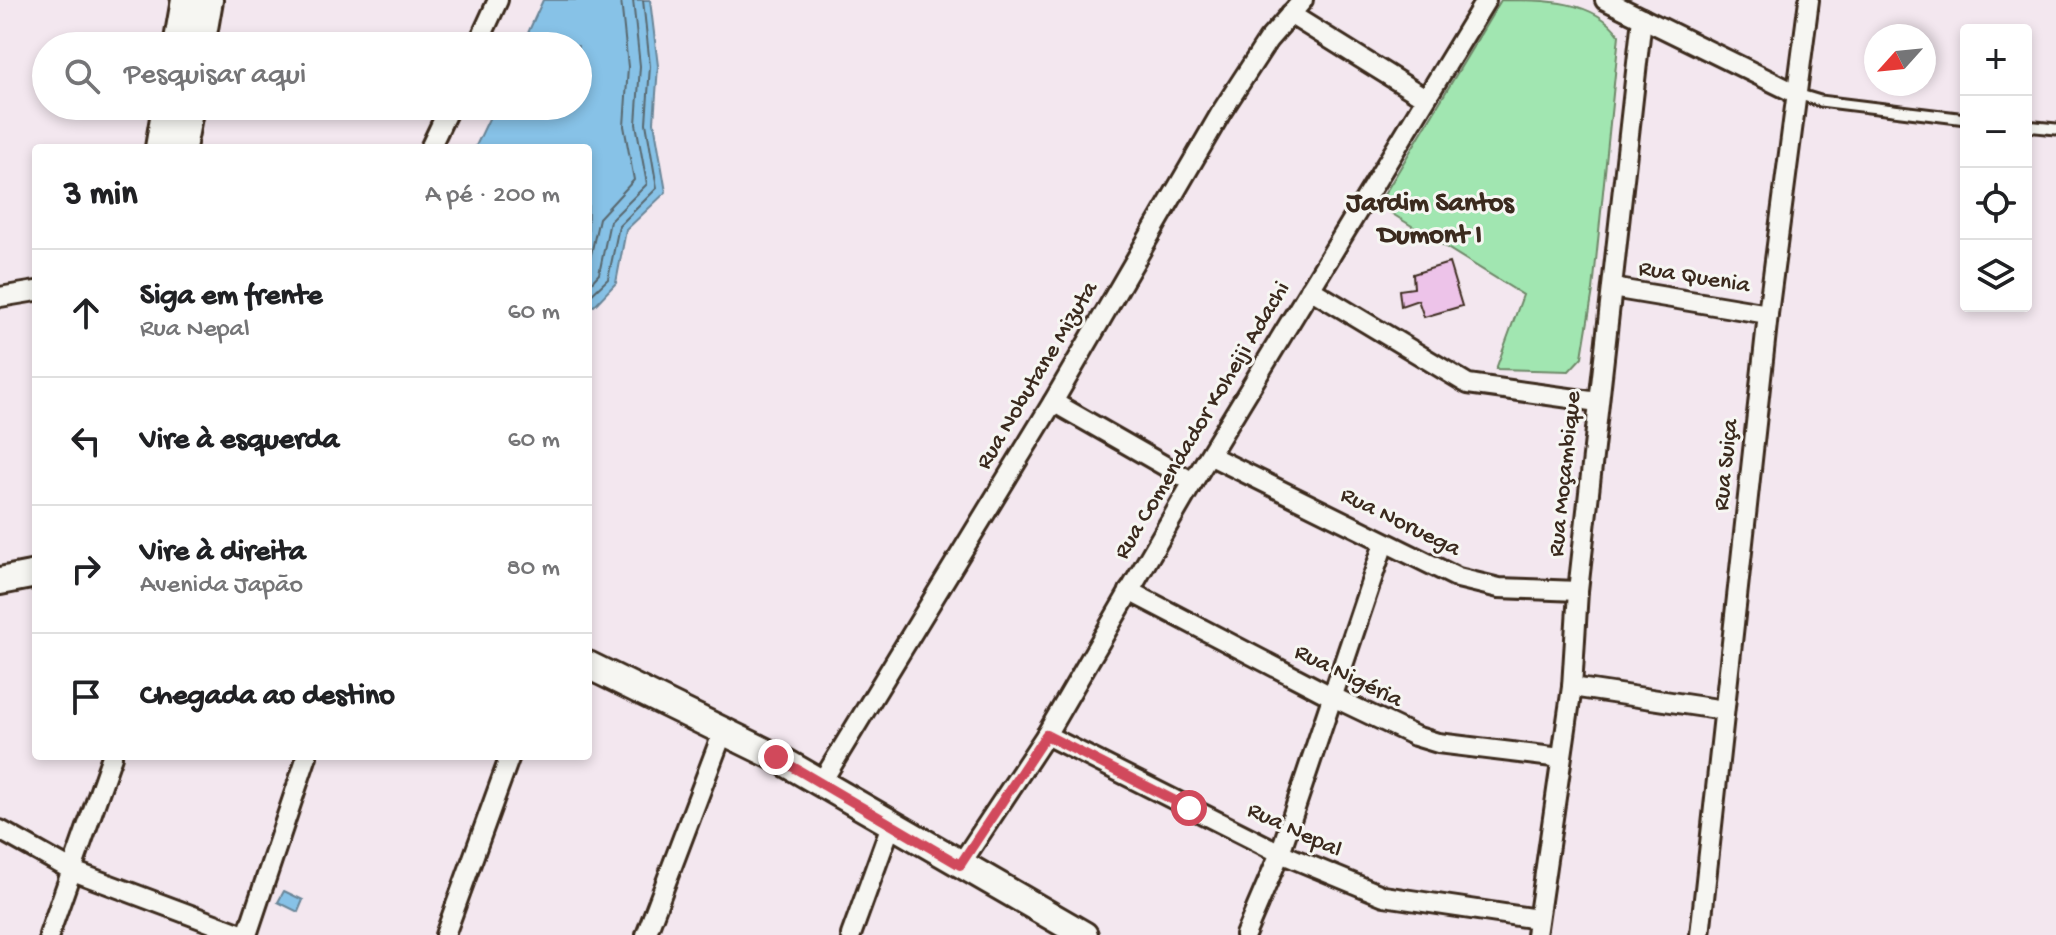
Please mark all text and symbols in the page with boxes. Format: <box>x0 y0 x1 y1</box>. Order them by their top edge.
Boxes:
north arrow <box>1864 24 1936 96</box>
map controls <box>1960 24 2032 312</box>
button: + <box>1960 24 2032 96</box>
search box <box>32 32 592 120</box>
icon: search <box>60 54 104 98</box>
text: Pesquisar aqui <box>124 59 306 94</box>
button: − <box>1960 96 2032 168</box>
button: locate <box>1960 168 2032 240</box>
text: 3 min <box>64 176 137 216</box>
text: A pé · 200 m <box>425 181 560 212</box>
district label: Jardim Santos Dumont I <box>1345 188 1515 253</box>
button: layers <box>1960 240 2032 312</box>
street label: Rua Quenia <box>1636 255 1753 301</box>
street label: Rua Nobutane Mizuta <box>970 276 1106 475</box>
street label: Rua Comendador Koheiji Adachi <box>1108 277 1298 565</box>
text: Siga em frente <box>140 280 322 315</box>
icon: ahead <box>64 291 108 335</box>
text: 60 m <box>507 298 560 329</box>
text: Rua Nepal <box>140 315 250 346</box>
street label: Rua Moçambique <box>1543 389 1589 558</box>
street label: Rua Suiça <box>1708 417 1746 512</box>
icon: left <box>64 419 108 463</box>
text: Vire à esquerda <box>140 424 339 459</box>
text: 60 m <box>507 426 560 457</box>
street label: Rua Noruega <box>1335 481 1465 565</box>
text: Vire à direita <box>140 536 306 571</box>
icon: right <box>64 547 108 591</box>
text: 80 m <box>506 554 560 585</box>
text: Avenida Japão <box>140 571 303 602</box>
street label: Rua Nigéria <box>1289 638 1407 716</box>
icon: arrive <box>64 675 108 719</box>
text: Chegada ao destino <box>140 680 395 715</box>
route end <box>758 739 794 775</box>
route start <box>1171 790 1207 826</box>
street label: Rua Nepal <box>1242 796 1346 866</box>

